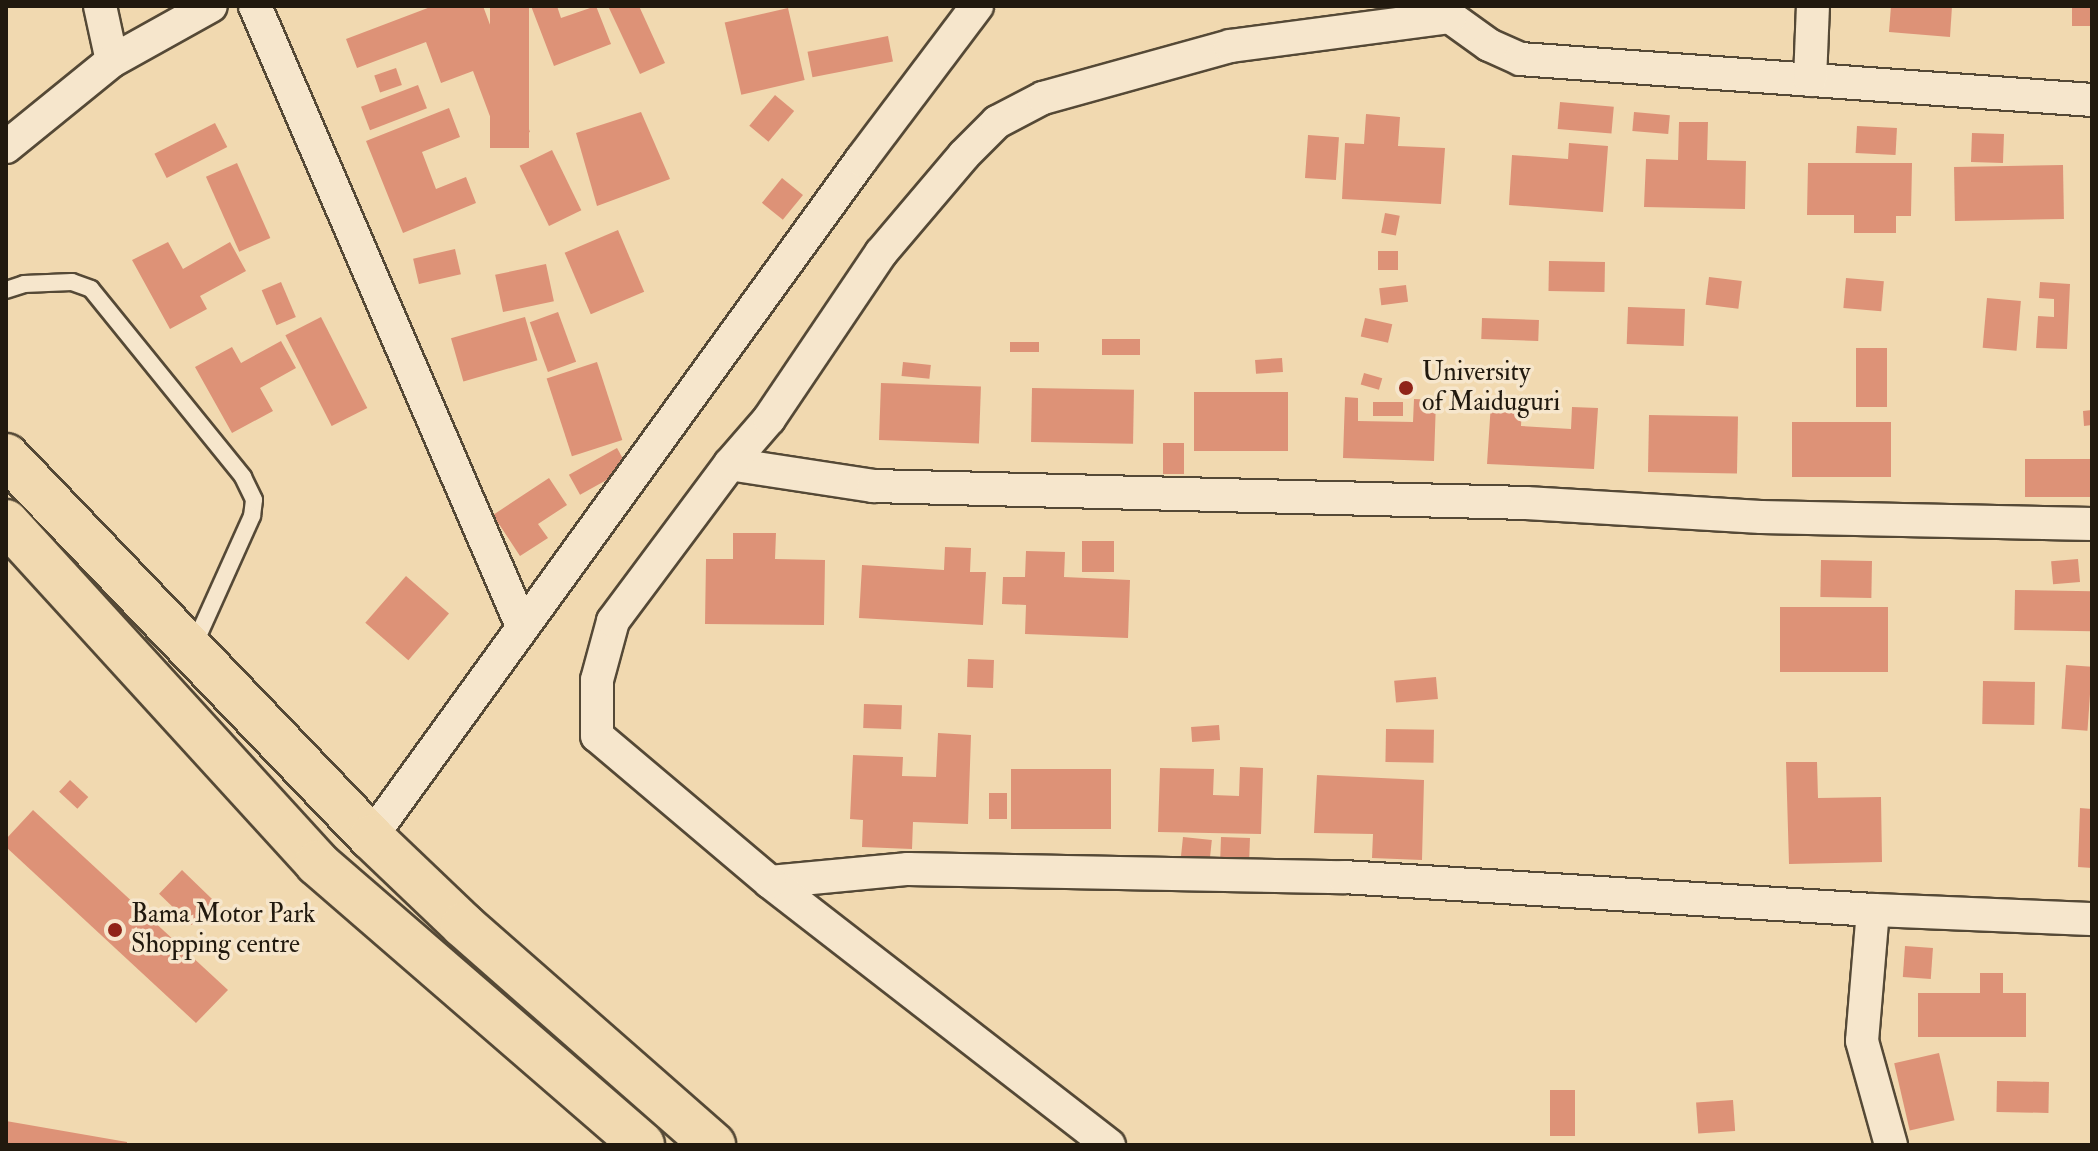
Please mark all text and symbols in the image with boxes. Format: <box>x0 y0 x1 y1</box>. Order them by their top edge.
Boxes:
place label: University of Maiduguri <box>1422 357 1560 418</box>
marker: University of Maiduguri <box>1397 379 1415 397</box>
place label: Bama Motor Park Shopping centre <box>131 899 316 960</box>
marker: Bama Motor Park Shopping centre <box>106 921 124 939</box>

